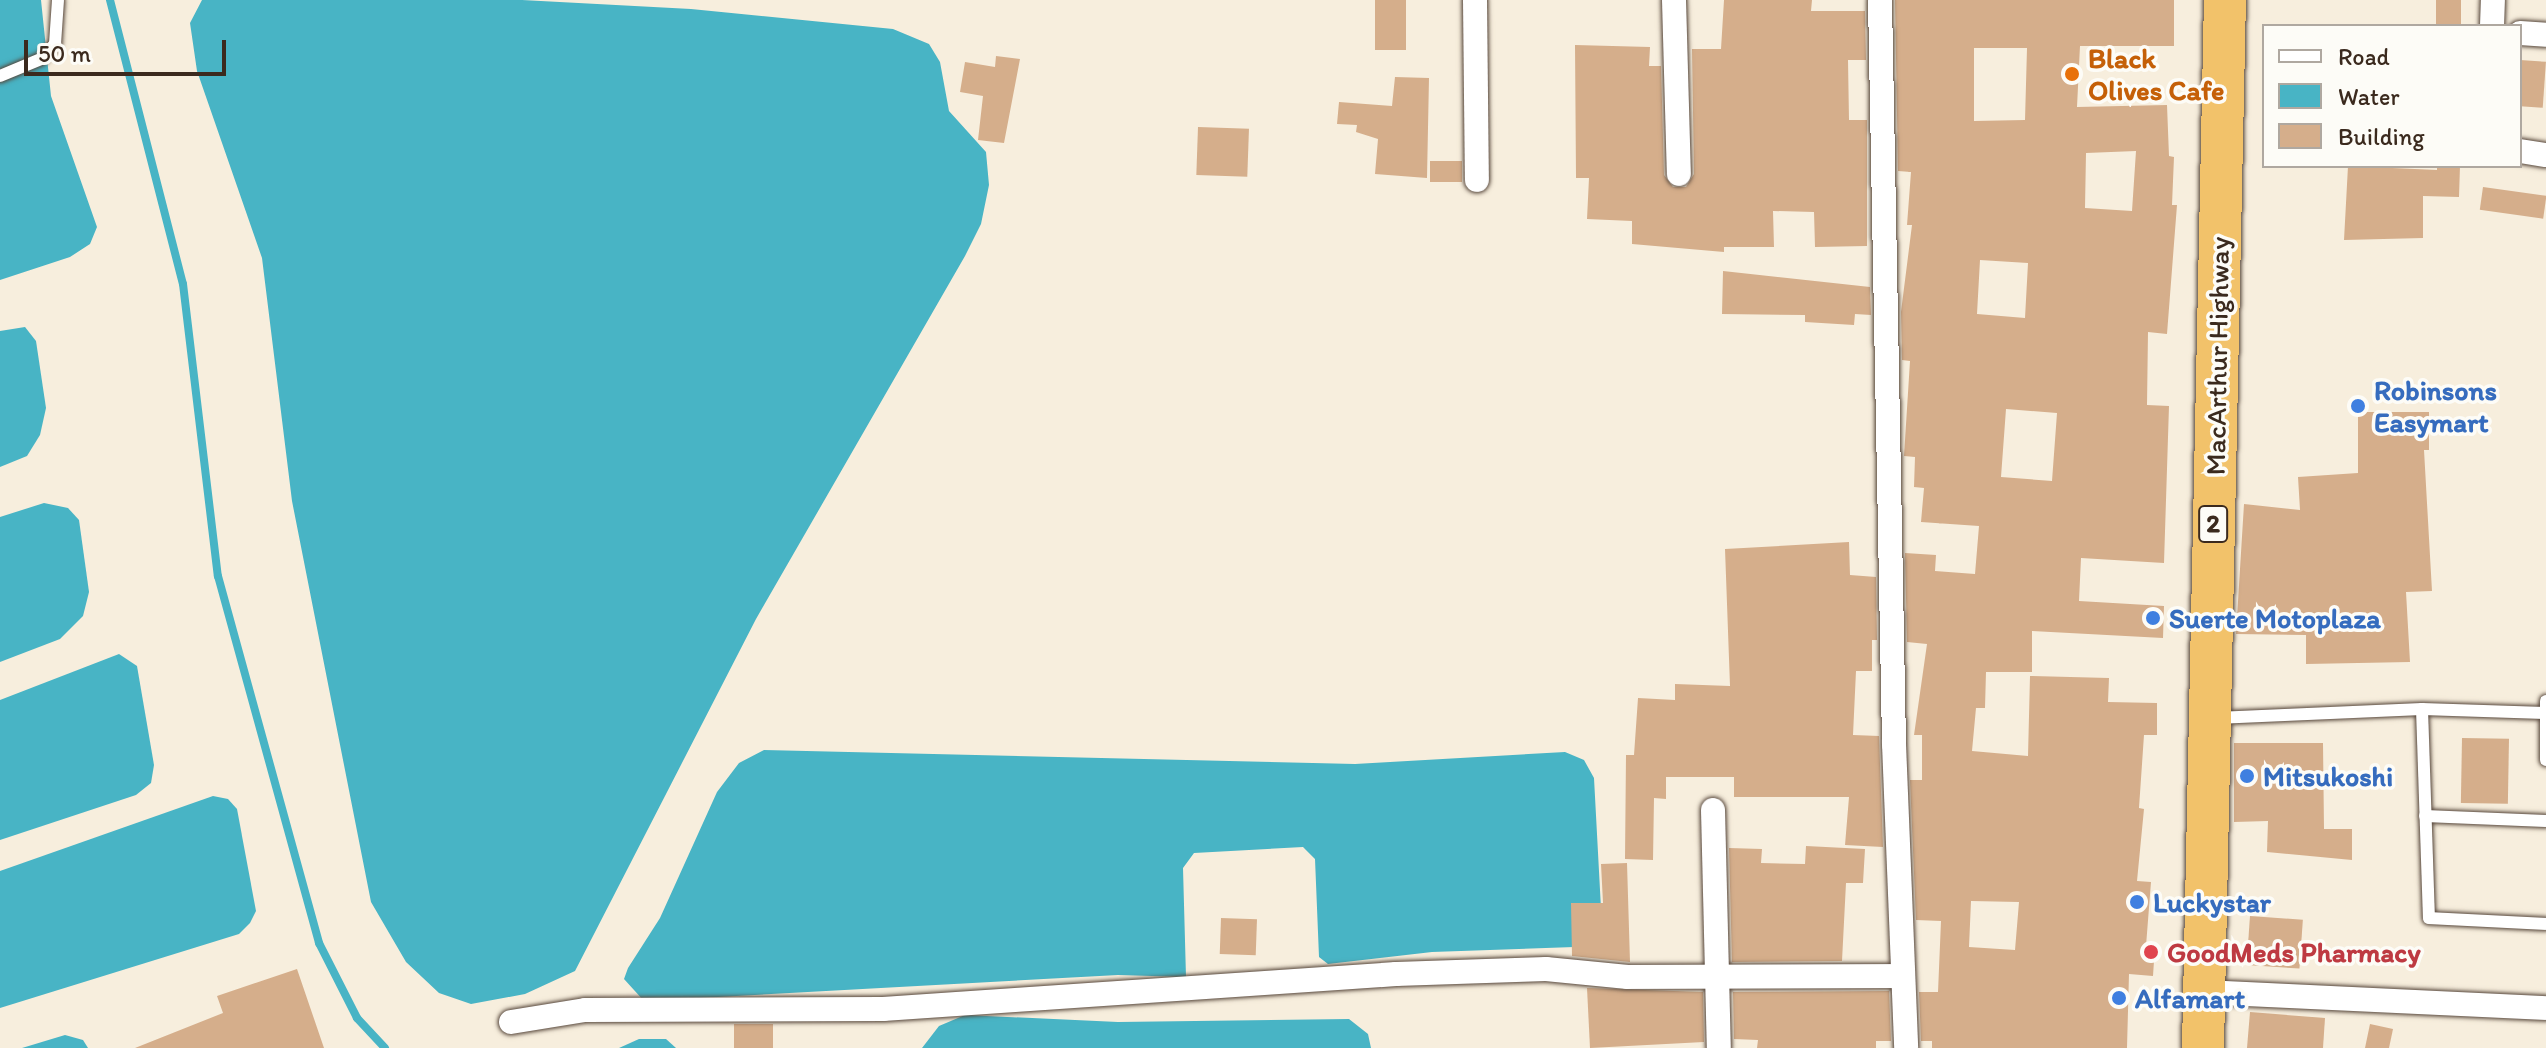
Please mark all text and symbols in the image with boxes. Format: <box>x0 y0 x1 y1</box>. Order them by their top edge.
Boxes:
scale bar <box>28 24 230 74</box>
legend <box>2262 24 2522 168</box>
text: 50 m <box>38 39 91 68</box>
place label: Black Olives Cafe <box>2088 41 2225 107</box>
text: Road <box>2338 42 2390 71</box>
marker: Black Olives Cafe <box>2063 65 2081 83</box>
text: Water <box>2338 82 2400 111</box>
text: Building <box>2338 122 2425 151</box>
street label: MacArthur Highway <box>2198 237 2236 475</box>
place label: Robinsons Easymart <box>2374 373 2497 439</box>
marker: Robinsons Easymart <box>2349 397 2367 415</box>
road number: 2 <box>2197 502 2229 546</box>
place label: Suerte Motoplaza <box>2169 601 2380 635</box>
marker: Suerte Motoplaza <box>2144 609 2162 627</box>
place label: Mitsukoshi <box>2263 759 2393 793</box>
marker: Mitsukoshi <box>2238 767 2256 785</box>
place label: Luckystar <box>2153 885 2271 919</box>
marker: Luckystar <box>2128 893 2146 911</box>
place label: GoodMeds Pharmacy <box>2167 935 2420 969</box>
marker: GoodMeds Pharmacy <box>2142 943 2160 961</box>
place label: Alfamart <box>2135 981 2245 1015</box>
marker: Alfamart <box>2110 989 2128 1007</box>

